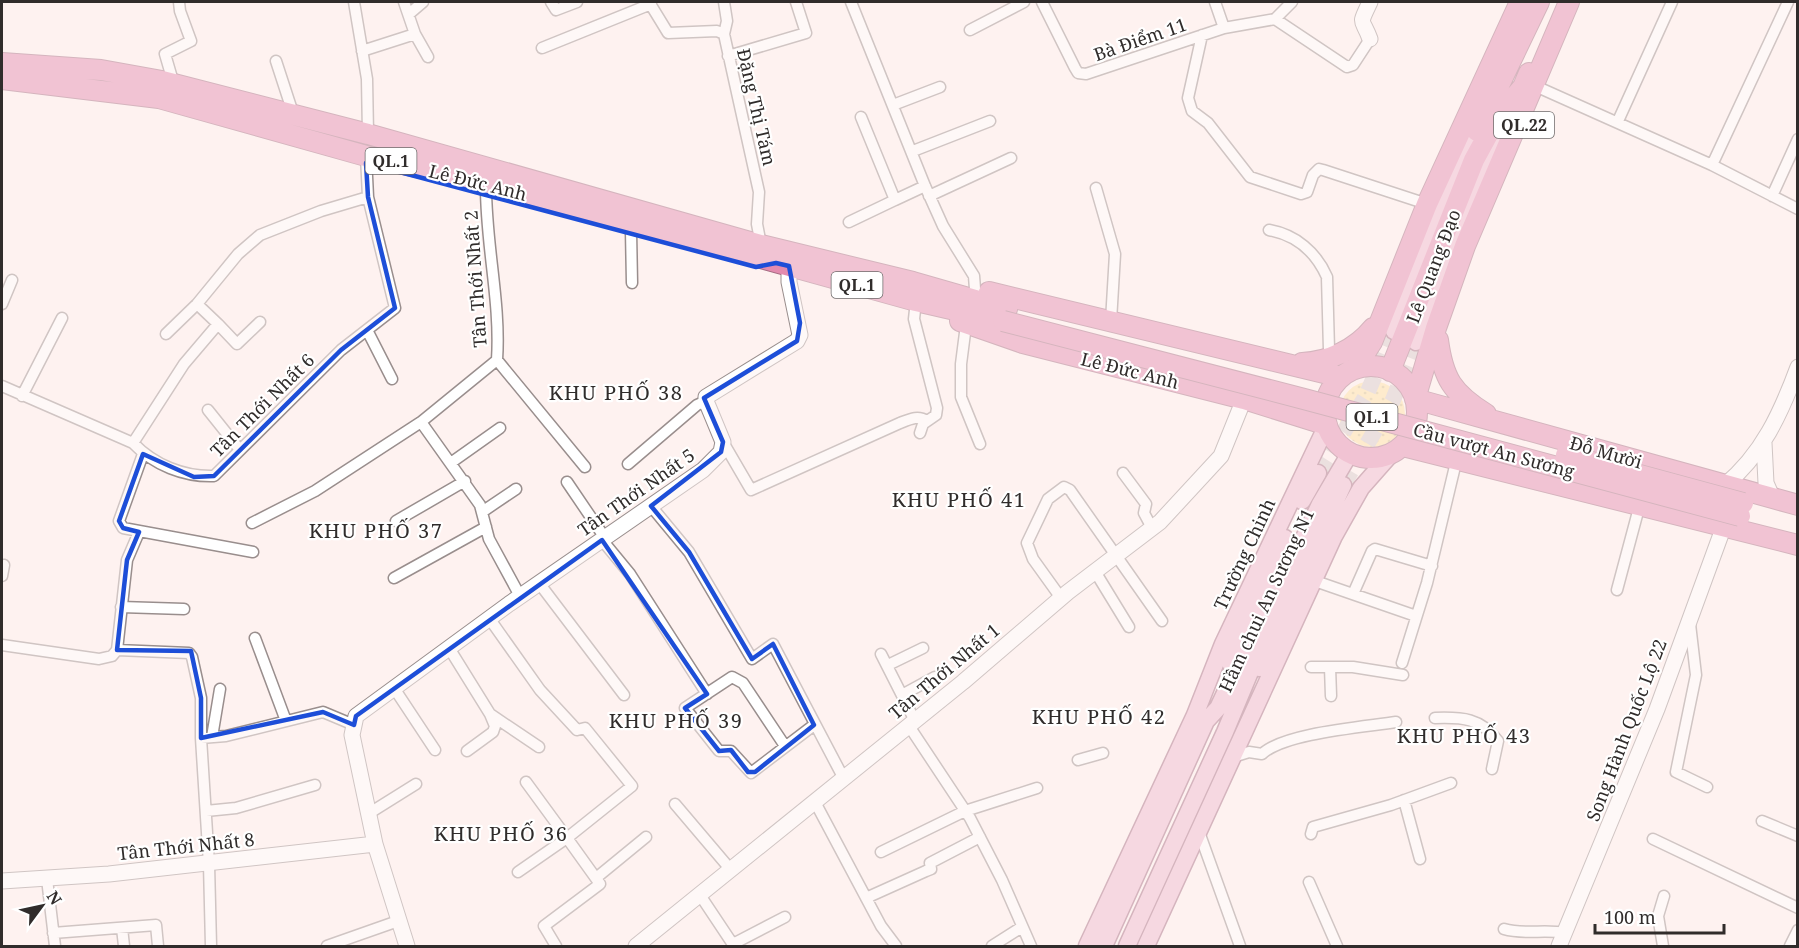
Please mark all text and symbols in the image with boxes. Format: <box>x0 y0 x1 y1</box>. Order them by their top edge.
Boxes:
street label: Bà Điểm 11 <box>1090 12 1190 66</box>
street label: Đặng Thị Tám <box>732 46 782 168</box>
road number: QL.22 <box>1494 112 1554 138</box>
road number: QL.1 <box>366 148 416 174</box>
street label: Lê Đức Anh <box>427 158 529 206</box>
street label: Lê Quang Đạo <box>1400 206 1466 326</box>
street label: Tân Thới Nhất 2 <box>458 210 492 348</box>
road number: QL.1 <box>832 272 882 298</box>
street label: Lê Đức Anh <box>1079 346 1181 394</box>
street label: Tân Thới Nhất 6 <box>205 348 319 462</box>
district label: KHU PHỐ 38 <box>549 379 683 406</box>
road number: QL.1 <box>1346 404 1398 430</box>
street label: Cầu vượt An Sương <box>1411 417 1578 483</box>
street label: Đỗ Mười <box>1567 430 1645 474</box>
street label: Tân Thới Nhất 5 <box>573 443 699 541</box>
district label: KHU PHỐ 41 <box>892 486 1026 513</box>
street label: Trường Chinh <box>1208 494 1280 614</box>
street label: Hầm chui An Sương N1 <box>1213 504 1319 696</box>
district label: KHU PHỐ 37 <box>309 517 443 544</box>
street label: Tân Thới Nhất 1 <box>884 618 1004 724</box>
street label: Song Hành Quốc Lộ 22 <box>1580 635 1672 825</box>
district label: KHU PHỐ 42 <box>1032 703 1166 730</box>
district label: KHU PHỐ 39 <box>609 707 743 734</box>
district label: KHU PHỐ 43 <box>1397 722 1531 749</box>
district label: KHU PHỐ 36 <box>434 820 568 847</box>
street label: Tân Thới Nhất 8 <box>116 827 256 865</box>
north arrow <box>12 876 72 936</box>
text: N <box>42 887 67 909</box>
scale bar <box>1595 897 1724 935</box>
text: 100 m <box>1604 905 1656 929</box>

